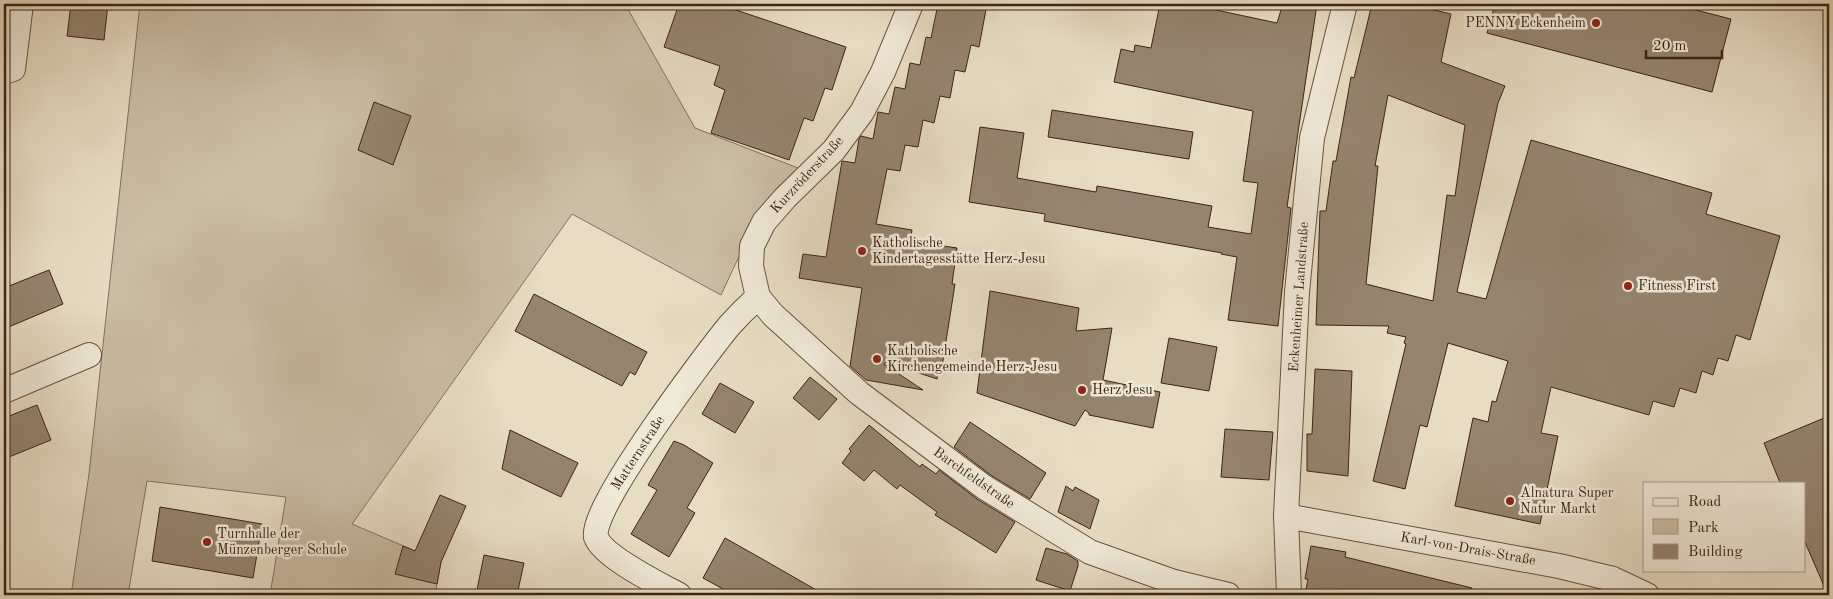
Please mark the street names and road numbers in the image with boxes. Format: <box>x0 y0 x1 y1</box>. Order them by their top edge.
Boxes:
street label: Kurzröderstraße <box>768 134 846 216</box>
street label: Eckenheimer Landstraße <box>1287 221 1311 373</box>
street label: Matternstraße <box>609 413 667 493</box>
street label: Barchfeldstraße <box>931 445 1017 511</box>
street label: Karl-von-Drais-Straße <box>1399 530 1537 568</box>

